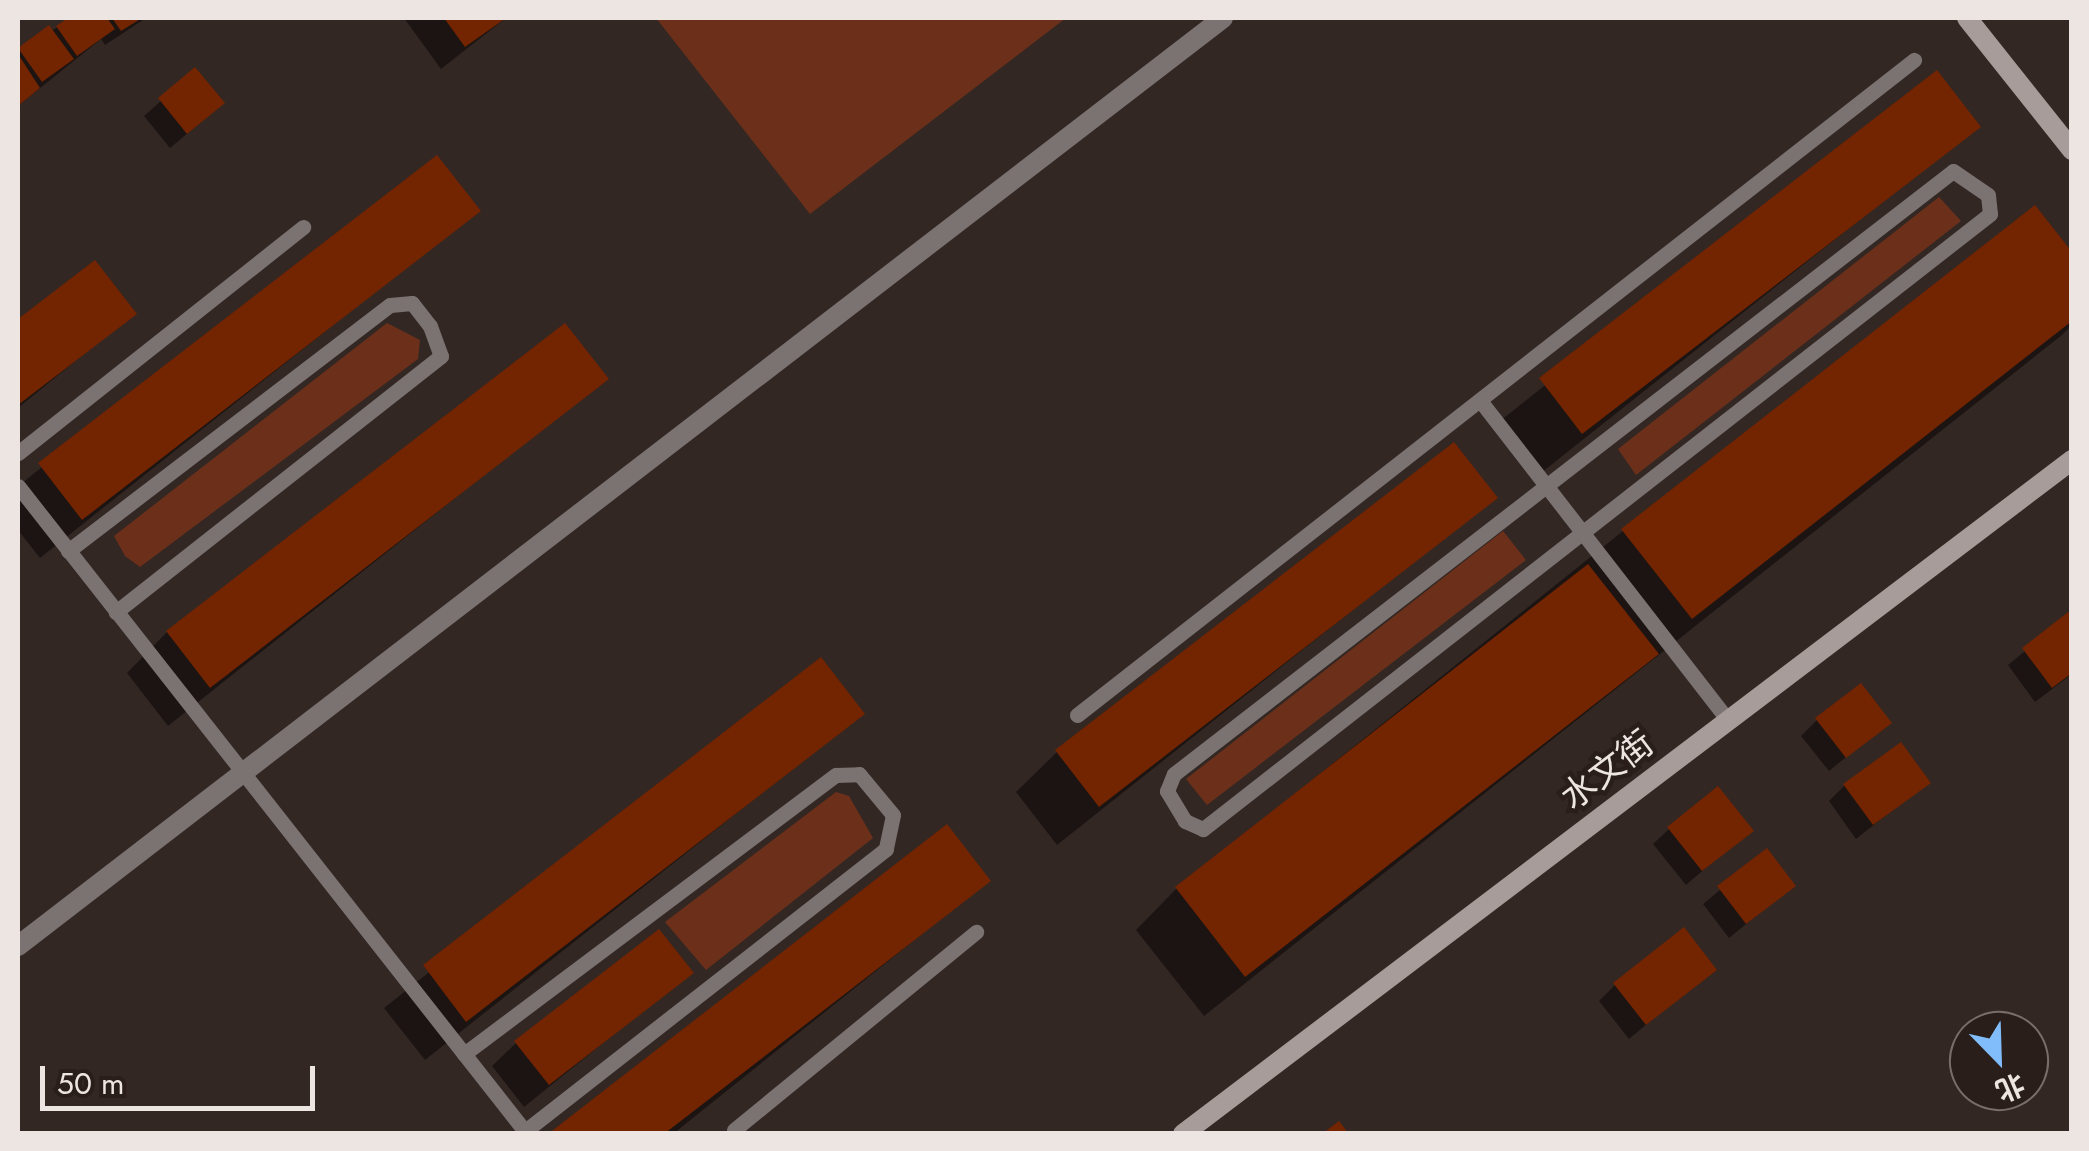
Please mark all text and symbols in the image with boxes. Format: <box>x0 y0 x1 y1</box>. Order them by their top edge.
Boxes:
street label: 水文街 <box>1552 722 1662 818</box>
north arrow <box>1949 1011 2049 1111</box>
scale bar <box>45 1046 320 1108</box>
text: 50 m <box>57 1062 124 1105</box>
text: 北 <box>1989 1063 2031 1112</box>

